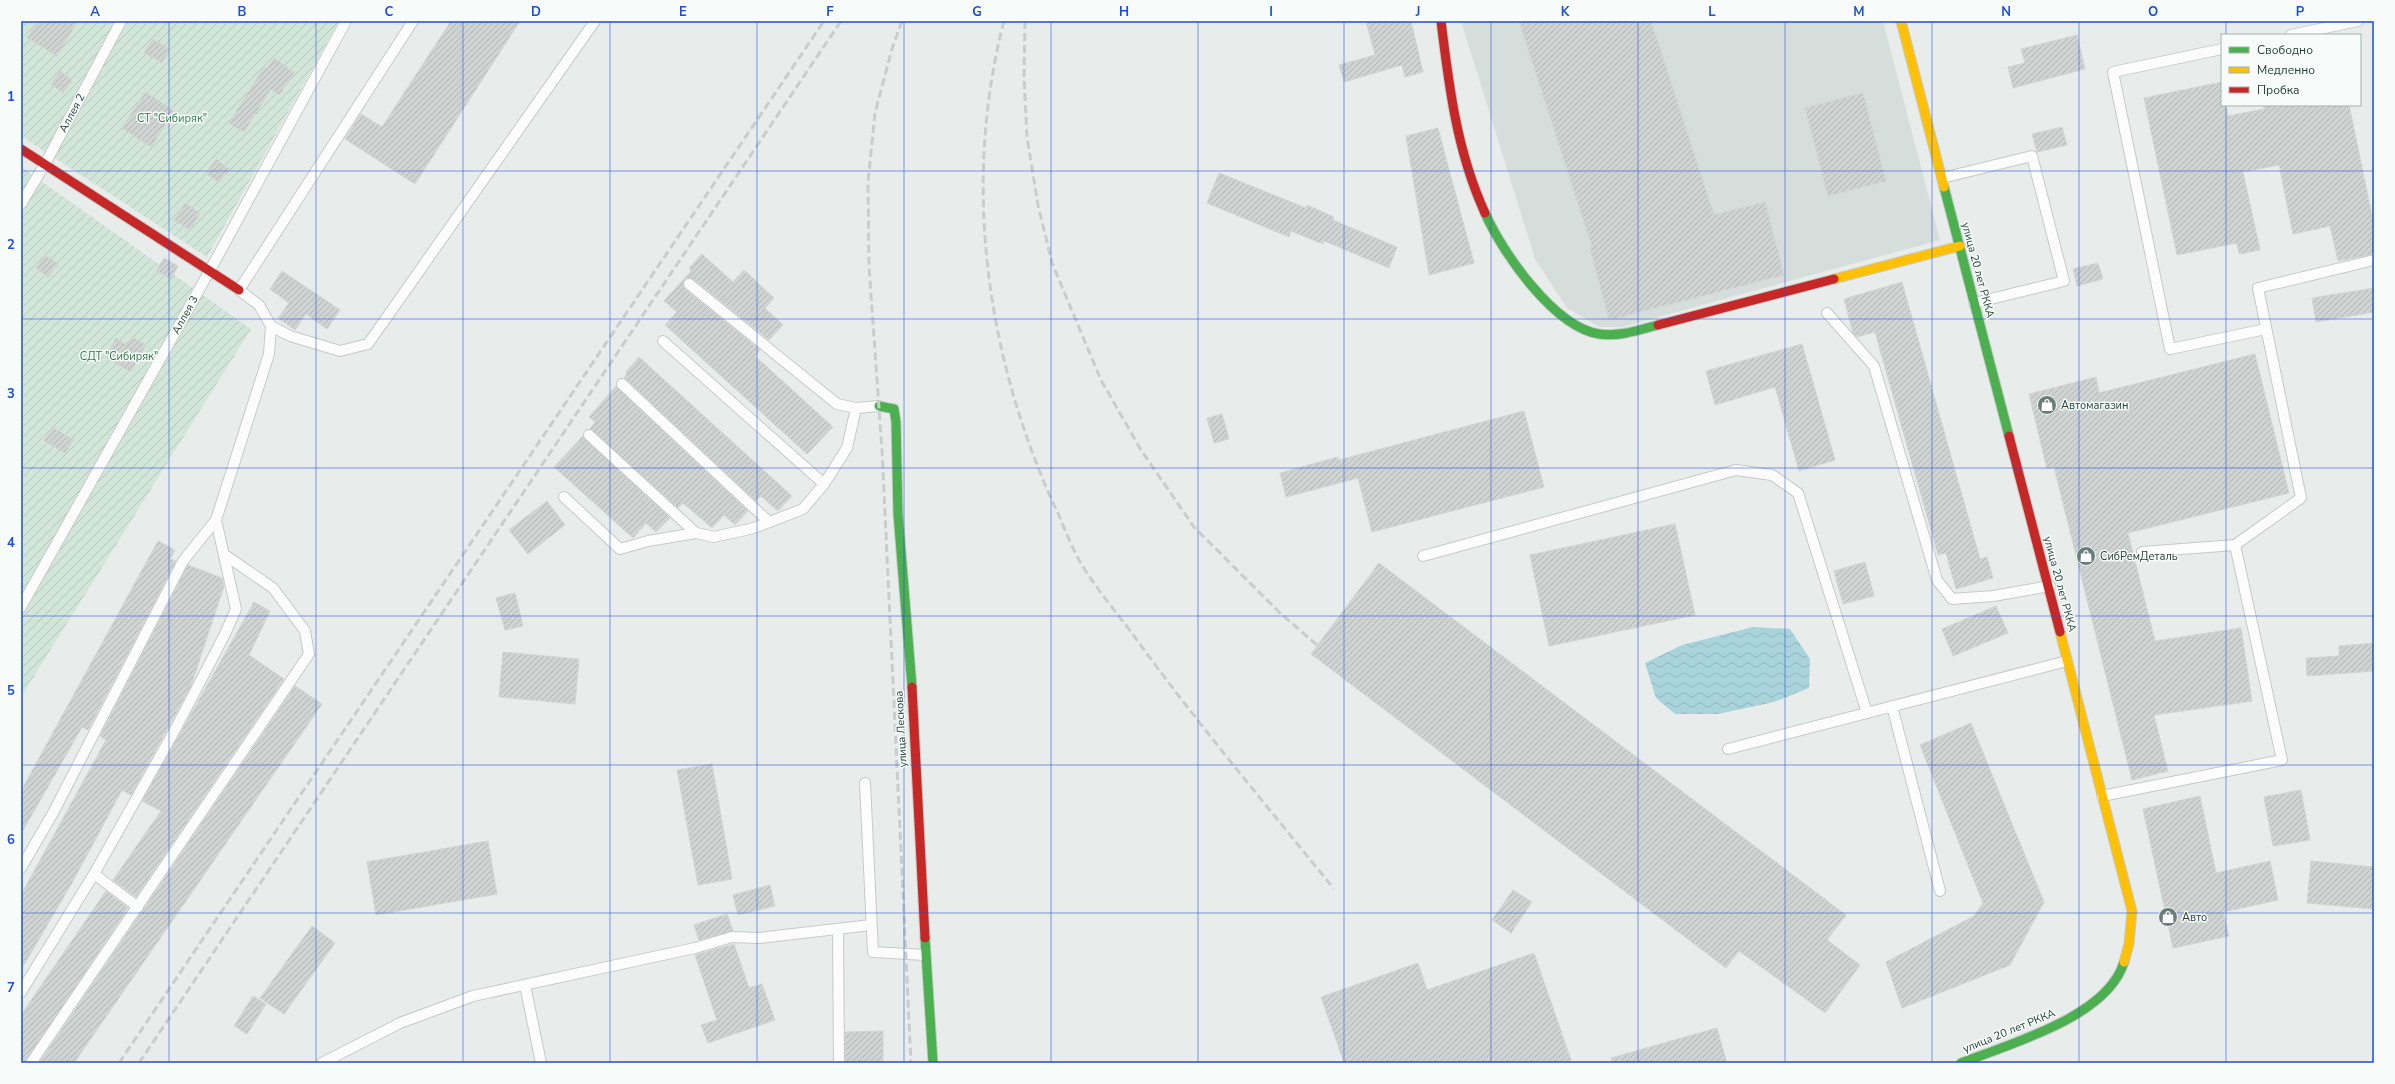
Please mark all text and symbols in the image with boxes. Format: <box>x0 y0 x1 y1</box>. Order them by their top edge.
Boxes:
text: A <box>90 3 100 21</box>
text: B <box>238 3 247 21</box>
text: C <box>385 3 394 21</box>
text: D <box>531 3 541 21</box>
text: E <box>679 3 687 21</box>
text: F <box>826 3 834 21</box>
text: G <box>972 3 982 21</box>
text: H <box>1119 3 1129 21</box>
text: I <box>1269 3 1273 21</box>
text: J <box>1415 3 1420 21</box>
text: K <box>1561 3 1570 21</box>
text: L <box>1708 3 1716 21</box>
text: M <box>1853 3 1865 21</box>
text: N <box>2001 3 2011 21</box>
text: O <box>2148 3 2158 21</box>
text: P <box>2296 3 2305 21</box>
legend <box>2221 34 2361 106</box>
text: Свободно <box>2257 42 2313 58</box>
text: Медленно <box>2257 62 2315 78</box>
text: Пробка <box>2257 82 2300 98</box>
text: 1 <box>7 88 15 106</box>
street label: Аллея 2 <box>56 91 88 135</box>
park label: СТ "Сибиряк" <box>137 111 207 126</box>
street label: улица 20 лет РККА <box>1958 221 1998 319</box>
text: 2 <box>7 236 15 254</box>
street label: Аллея 3 <box>168 293 202 337</box>
park label: СДТ "Сибиряк" <box>80 349 158 364</box>
text: 3 <box>7 385 15 403</box>
shop icon: Автомагазин <box>2036 394 2058 416</box>
place label: Автомагазин <box>2061 398 2128 413</box>
text: 4 <box>7 534 15 552</box>
street label: улица 20 лет РККА <box>2040 535 2080 633</box>
shop icon: СибРемДеталь <box>2075 545 2097 567</box>
place label: СибРемДеталь <box>2100 549 2178 564</box>
text: 5 <box>7 682 15 700</box>
street label: улица Лескова <box>891 690 910 768</box>
text: 6 <box>7 831 15 849</box>
shop icon: Авто <box>2157 906 2179 928</box>
place label: Авто <box>2182 910 2207 925</box>
text: 7 <box>7 979 15 997</box>
street label: улица 20 лет РККА <box>1961 1006 2057 1056</box>

